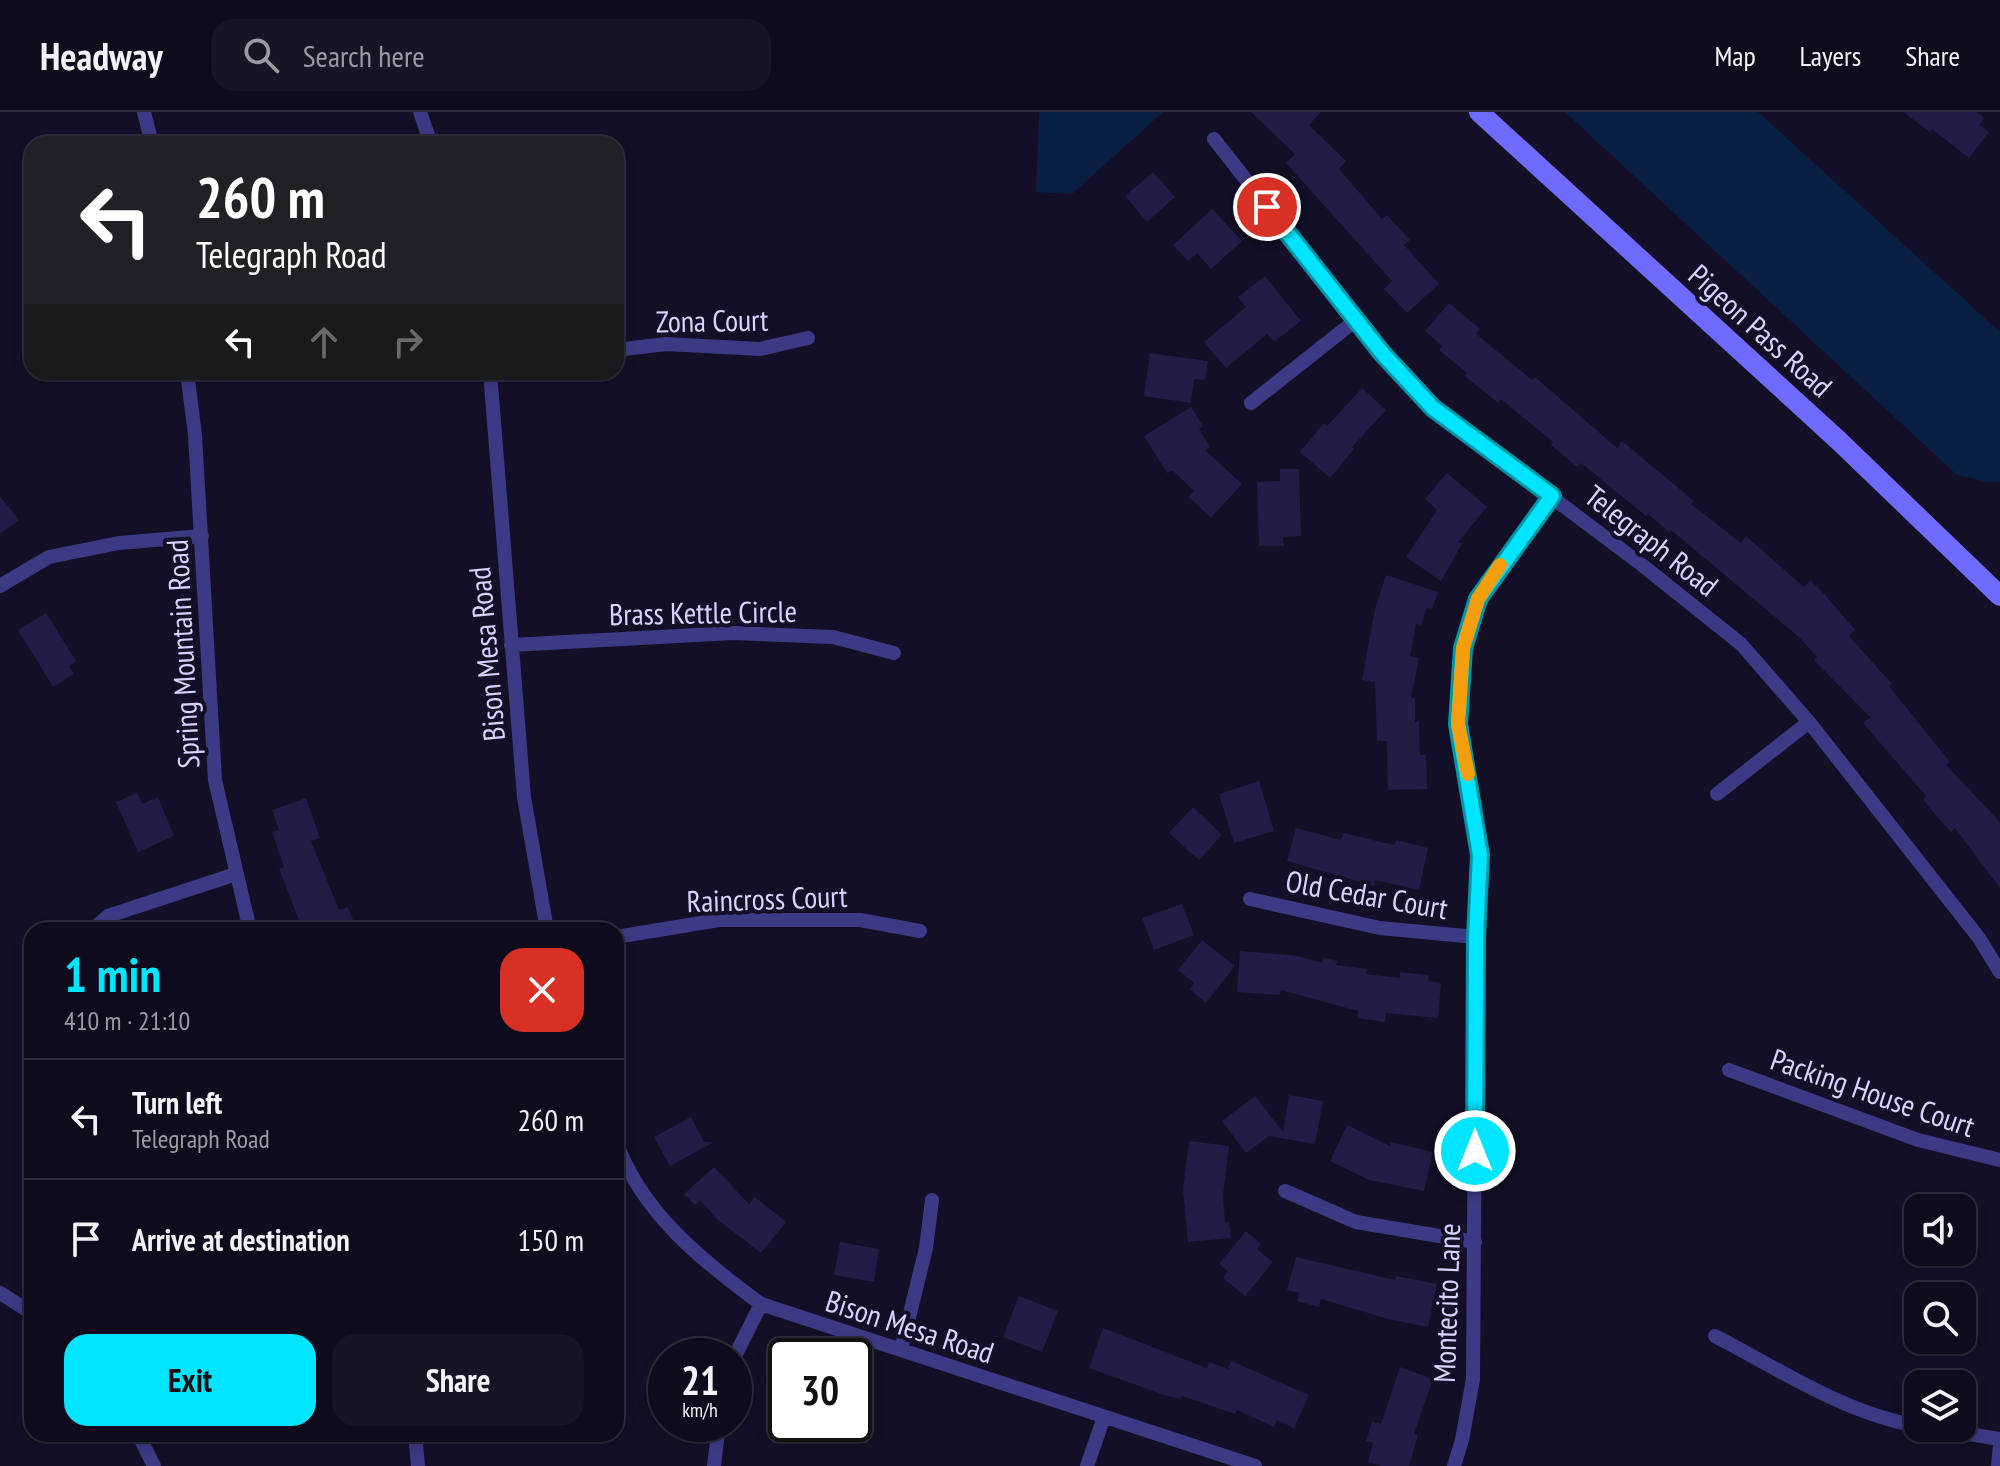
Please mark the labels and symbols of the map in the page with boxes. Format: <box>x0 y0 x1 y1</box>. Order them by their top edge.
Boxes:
pin <box>1233 173 1301 241</box>
street label: Pigeon Pass Road <box>1681 255 1841 405</box>
street label: Zona Court <box>655 300 769 340</box>
street label: Telegraph Road <box>1577 476 1727 604</box>
street label: Spring Mountain Road <box>157 539 207 769</box>
street label: Bison Mesa Road <box>459 565 513 743</box>
street label: Brass Kettle Circle <box>609 591 797 633</box>
street label: Old Cedar Court <box>1283 861 1452 928</box>
street label: Raincross Court <box>686 876 849 920</box>
street label: Packing House Court <box>1766 1039 1981 1145</box>
position arrow <box>1433 1109 1517 1193</box>
street label: Montecito Lane <box>1424 1223 1468 1383</box>
street label: Bison Mesa Road <box>821 1280 999 1372</box>
speed limit sign: 30 <box>768 1338 872 1442</box>

